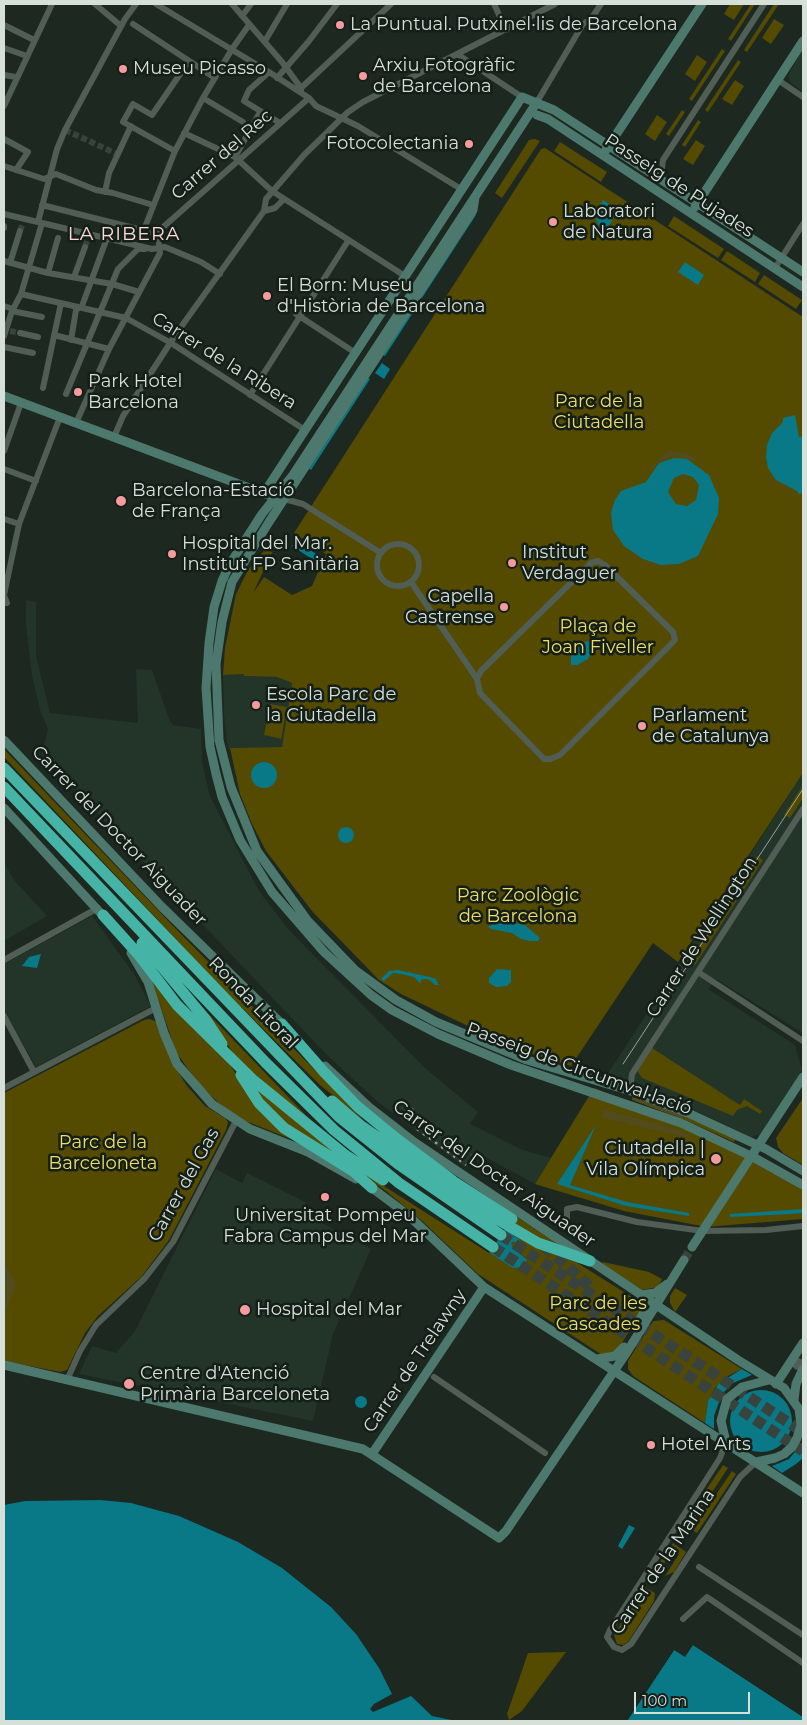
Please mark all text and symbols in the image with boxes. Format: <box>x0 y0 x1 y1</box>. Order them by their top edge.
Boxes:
place label: La Puntual. Putxinel·lis de Barcelona <box>350 14 678 36</box>
marker: La Puntual. Putxinel·lis de Barcelona <box>334 19 346 31</box>
place label: Arxiu Fotogràfic de Barcelona <box>373 55 515 98</box>
place label: Museu Picasso <box>133 58 266 80</box>
marker: Museu Picasso <box>117 63 129 75</box>
marker: Arxiu Fotogràfic de Barcelona <box>357 70 369 82</box>
street label: Carrer del Rec <box>167 105 277 205</box>
street label: Passeig de Pujades <box>600 130 758 242</box>
place label: Fotocolectania <box>326 133 459 155</box>
marker: Fotocolectania <box>463 138 475 150</box>
place label: Laboratori de Natura <box>563 201 655 243</box>
marker: Laboratori de Natura <box>547 216 559 228</box>
district label: LA RIBERA <box>67 223 181 245</box>
place label: El Born: Museu d'Història de Barcelona <box>277 275 485 318</box>
marker: El Born: Museu d'Història de Barcelona <box>261 290 273 302</box>
street label: Carrer de la Ribera <box>148 308 300 414</box>
place label: Park Hotel Barcelona <box>88 371 182 414</box>
marker: Park Hotel Barcelona <box>72 386 84 398</box>
park label: Parc de la Ciutadella <box>554 391 644 434</box>
place label: Barcelona-Estació de França <box>132 480 294 522</box>
marker: Barcelona-Estació de França <box>114 494 128 508</box>
place label: Hospital del Mar. Institut FP Sanitària <box>182 533 359 576</box>
place label: Institut Verdaguer <box>522 542 617 584</box>
marker: Hospital del Mar. Institut FP Sanitària <box>166 548 178 560</box>
marker: Institut Verdaguer <box>506 557 518 569</box>
place label: Capella Castrense <box>405 586 494 628</box>
marker: Capella Castrense <box>498 601 510 613</box>
park label: Plaça de Joan Fiveller <box>542 616 654 659</box>
place label: Escola Parc de la Ciutadella <box>266 684 396 726</box>
marker: Escola Parc de la Ciutadella <box>250 699 262 711</box>
place label: Parlament de Catalunya <box>652 705 769 748</box>
marker: Parlament de Catalunya <box>636 720 648 732</box>
street label: Carrer del Doctor Aiguader <box>27 741 211 931</box>
street label: Carrer de Wellington <box>642 853 762 1021</box>
park label: Parc Zoològic de Barcelona <box>457 885 579 928</box>
street label: Ronda Litoral <box>204 953 302 1053</box>
street label: Passeig de Circumval·lació <box>463 1018 695 1120</box>
street label: Carrer del Doctor Aiguader <box>389 1096 599 1252</box>
street label: Carrer del Gas <box>144 1125 224 1245</box>
park label: Parc de la Barceloneta <box>49 1132 157 1174</box>
place label: Ciutadella | Vila Olímpica <box>586 1138 705 1180</box>
marker: Ciutadella | Vila Olímpica <box>709 1152 723 1166</box>
marker: Universitat Pompeu Fabra Campus del Mar <box>319 1191 331 1203</box>
place label: Universitat Pompeu Fabra Campus del Mar <box>223 1205 427 1248</box>
street label: Carrer de Trelawny <box>359 1285 471 1437</box>
park label: Parc de les Cascades <box>549 1293 647 1336</box>
place label: Hospital del Mar <box>256 1299 402 1321</box>
marker: Hospital del Mar <box>238 1303 252 1317</box>
place label: Centre d'Atenció Primària Barceloneta <box>140 1363 330 1406</box>
marker: Centre d'Atenció Primària Barceloneta <box>122 1377 136 1391</box>
place label: Hotel Arts <box>661 1434 751 1456</box>
marker: Hotel Arts <box>645 1439 657 1451</box>
street label: Carrer de la Marina <box>606 1485 720 1639</box>
scale bar <box>637 1682 753 1714</box>
text: 100 m <box>642 1691 687 1710</box>

